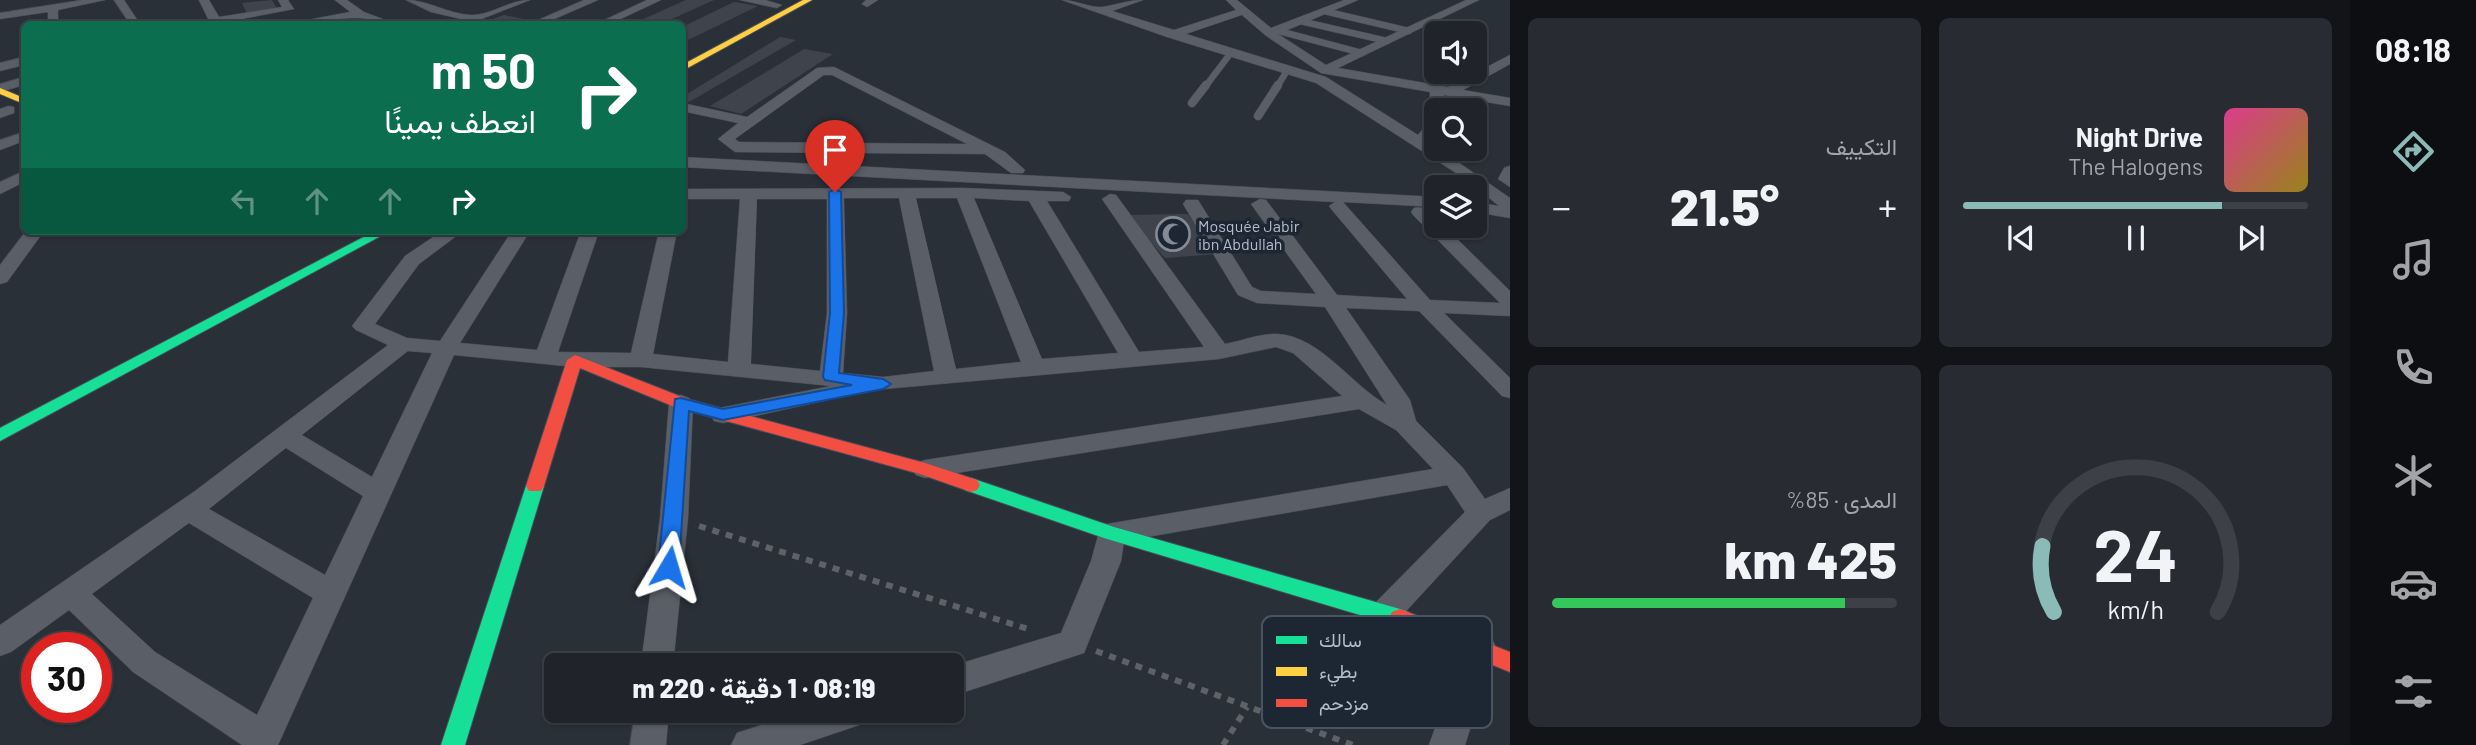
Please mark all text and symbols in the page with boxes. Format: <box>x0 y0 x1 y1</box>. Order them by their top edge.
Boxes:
map controls <box>1424 21 1487 238</box>
button: sound <box>1424 21 1487 84</box>
text: 08:18 <box>2375 30 2451 68</box>
text: 50 m <box>431 40 536 99</box>
icon: right <box>560 49 651 140</box>
button: search <box>1424 98 1487 161</box>
text: انعطف يمينًا <box>384 101 536 139</box>
pin <box>805 120 865 192</box>
text: Night Drive <box>2076 121 2203 152</box>
icon: directions <box>2389 127 2438 176</box>
icon: arrive <box>816 131 854 169</box>
text: التكييف <box>1826 132 1897 160</box>
text: The Halogens <box>2068 152 2203 180</box>
text: 21.5° <box>1670 174 1779 236</box>
button: layers <box>1424 175 1487 238</box>
icon: left <box>225 182 263 220</box>
icon: ahead <box>298 182 336 220</box>
icon: ahead <box>371 182 409 220</box>
icon: right <box>444 182 482 220</box>
text: − <box>1552 183 1571 229</box>
text: + <box>1878 183 1897 229</box>
mosque icon: Mosquée Jabir ibn Abdullah <box>1154 215 1192 253</box>
place label: Mosquée Jabir ibn Abdullah <box>1198 216 1300 253</box>
icon: previous <box>2002 219 2040 257</box>
icon: pause <box>2117 219 2155 257</box>
icon: next <box>2232 219 2270 257</box>
icon: music <box>2389 235 2438 284</box>
icon: phone <box>2389 343 2438 392</box>
icon: climate <box>2389 451 2438 500</box>
text: المدى · 85% <box>1786 485 1897 513</box>
text: 24 <box>2093 509 2178 597</box>
text: 425 km <box>1724 527 1897 589</box>
position arrow <box>632 530 706 604</box>
icon: car <box>2389 559 2438 608</box>
text: km/h <box>2107 594 2164 624</box>
legend <box>1262 616 1492 728</box>
text: سالك <box>1319 628 1362 651</box>
speed limit sign: 30 <box>21 632 112 723</box>
text: بطيء <box>1319 659 1357 687</box>
icon: filters <box>2389 667 2438 716</box>
text: 08:19 · 1 دقيقة · 220 m <box>633 672 875 703</box>
text: مزدحم <box>1319 691 1369 716</box>

